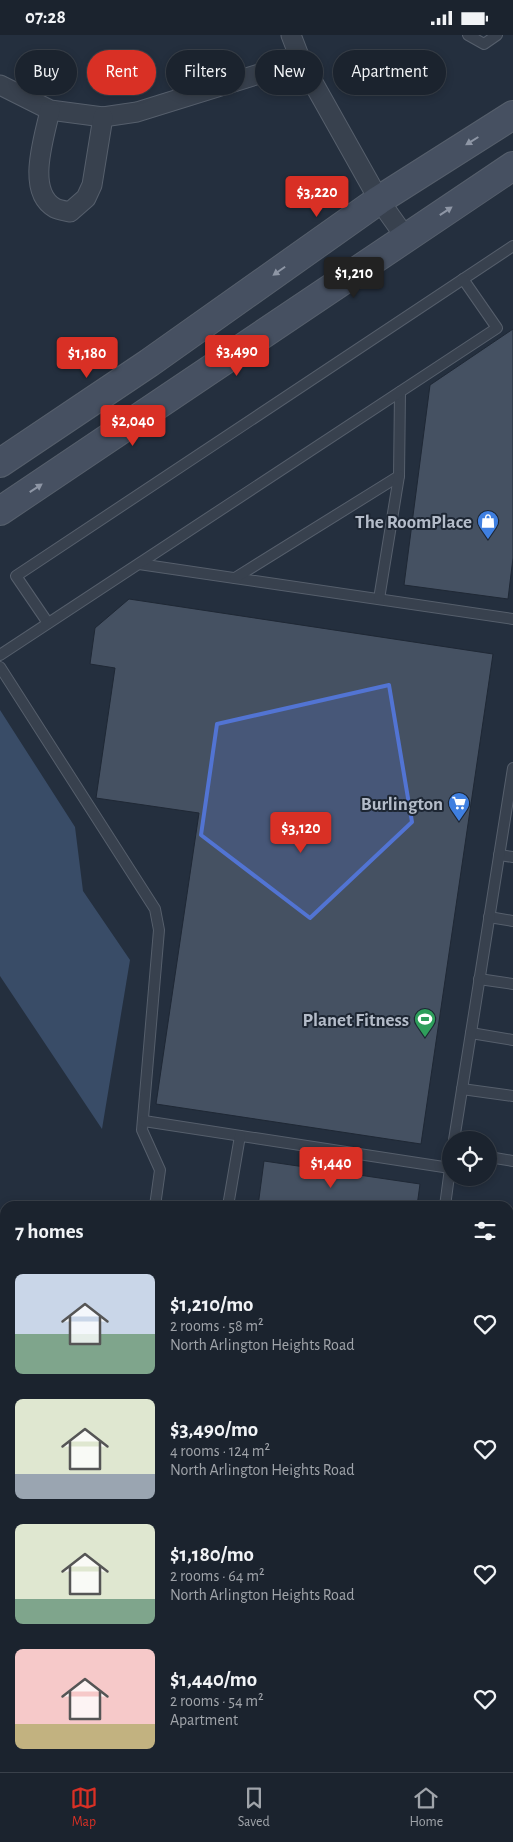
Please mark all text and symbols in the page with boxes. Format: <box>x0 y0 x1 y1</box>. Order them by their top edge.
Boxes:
text: 07:28 <box>25 8 66 27</box>
chip: Buy <box>15 50 77 95</box>
chip: Rent <box>87 50 156 95</box>
chip: Filters <box>166 50 245 95</box>
chip: New <box>255 50 323 95</box>
chip: Apartment <box>333 50 446 95</box>
one-way arrow <box>465 137 478 146</box>
pin: $3,220 <box>276 175 358 218</box>
text: $3,220 <box>296 184 338 200</box>
one-way arrow <box>440 206 453 216</box>
pin: $1,210 <box>313 257 395 299</box>
text: $1,210 <box>335 265 373 281</box>
one-way arrow <box>272 266 286 276</box>
pin: $3,490 <box>196 335 278 377</box>
pin: $1,180 <box>46 337 128 379</box>
text: $3,490 <box>216 343 258 359</box>
text: $1,180 <box>68 345 106 361</box>
pin: $2,040 <box>92 405 174 447</box>
text: $2,040 <box>111 413 155 429</box>
one-way arrow <box>29 483 43 493</box>
shop icon: The RoomPlace <box>476 509 500 540</box>
place label: The RoomPlace <box>355 513 472 532</box>
supermarket icon: Burlington <box>447 791 471 822</box>
place label: Burlington <box>361 795 443 814</box>
pin: $3,120 <box>260 811 342 854</box>
text: $3,120 <box>281 820 321 836</box>
sports icon: Planet Fitness <box>413 1007 437 1038</box>
place label: Planet Fitness <box>303 1011 409 1030</box>
map controls <box>442 1131 497 1186</box>
button: locate <box>442 1131 497 1186</box>
pin: $1,440 <box>290 1147 372 1189</box>
text: $1,440 <box>310 1155 352 1171</box>
icon: filters <box>471 1217 499 1245</box>
text: 7 homes <box>15 1221 84 1242</box>
icon: home <box>55 1294 115 1354</box>
text: $1,210/mo <box>170 1294 254 1315</box>
icon: heart <box>471 1310 499 1338</box>
text: 2 rooms · 58 m² <box>170 1318 264 1334</box>
text: North Arlington Heights Road <box>170 1337 355 1353</box>
icon: home <box>55 1419 115 1479</box>
text: $3,490/mo <box>170 1419 258 1440</box>
icon: heart <box>471 1435 499 1463</box>
text: 4 rooms · 124 m² <box>170 1443 270 1459</box>
text: North Arlington Heights Road <box>170 1462 355 1478</box>
icon: home <box>55 1544 115 1604</box>
text: $1,180/mo <box>170 1544 254 1565</box>
icon: heart <box>471 1560 499 1588</box>
text: 2 rooms · 64 m² <box>170 1568 265 1584</box>
text: North Arlington Heights Road <box>170 1587 355 1603</box>
icon: home <box>55 1669 115 1729</box>
text: $1,440/mo <box>170 1669 257 1690</box>
icon: heart <box>471 1685 499 1713</box>
text: 2 rooms · 54 m² <box>170 1693 264 1709</box>
text: Apartment <box>170 1712 238 1728</box>
tab: Map <box>70 1784 98 1831</box>
tab: Saved <box>238 1784 270 1831</box>
tab: Home <box>409 1784 443 1831</box>

